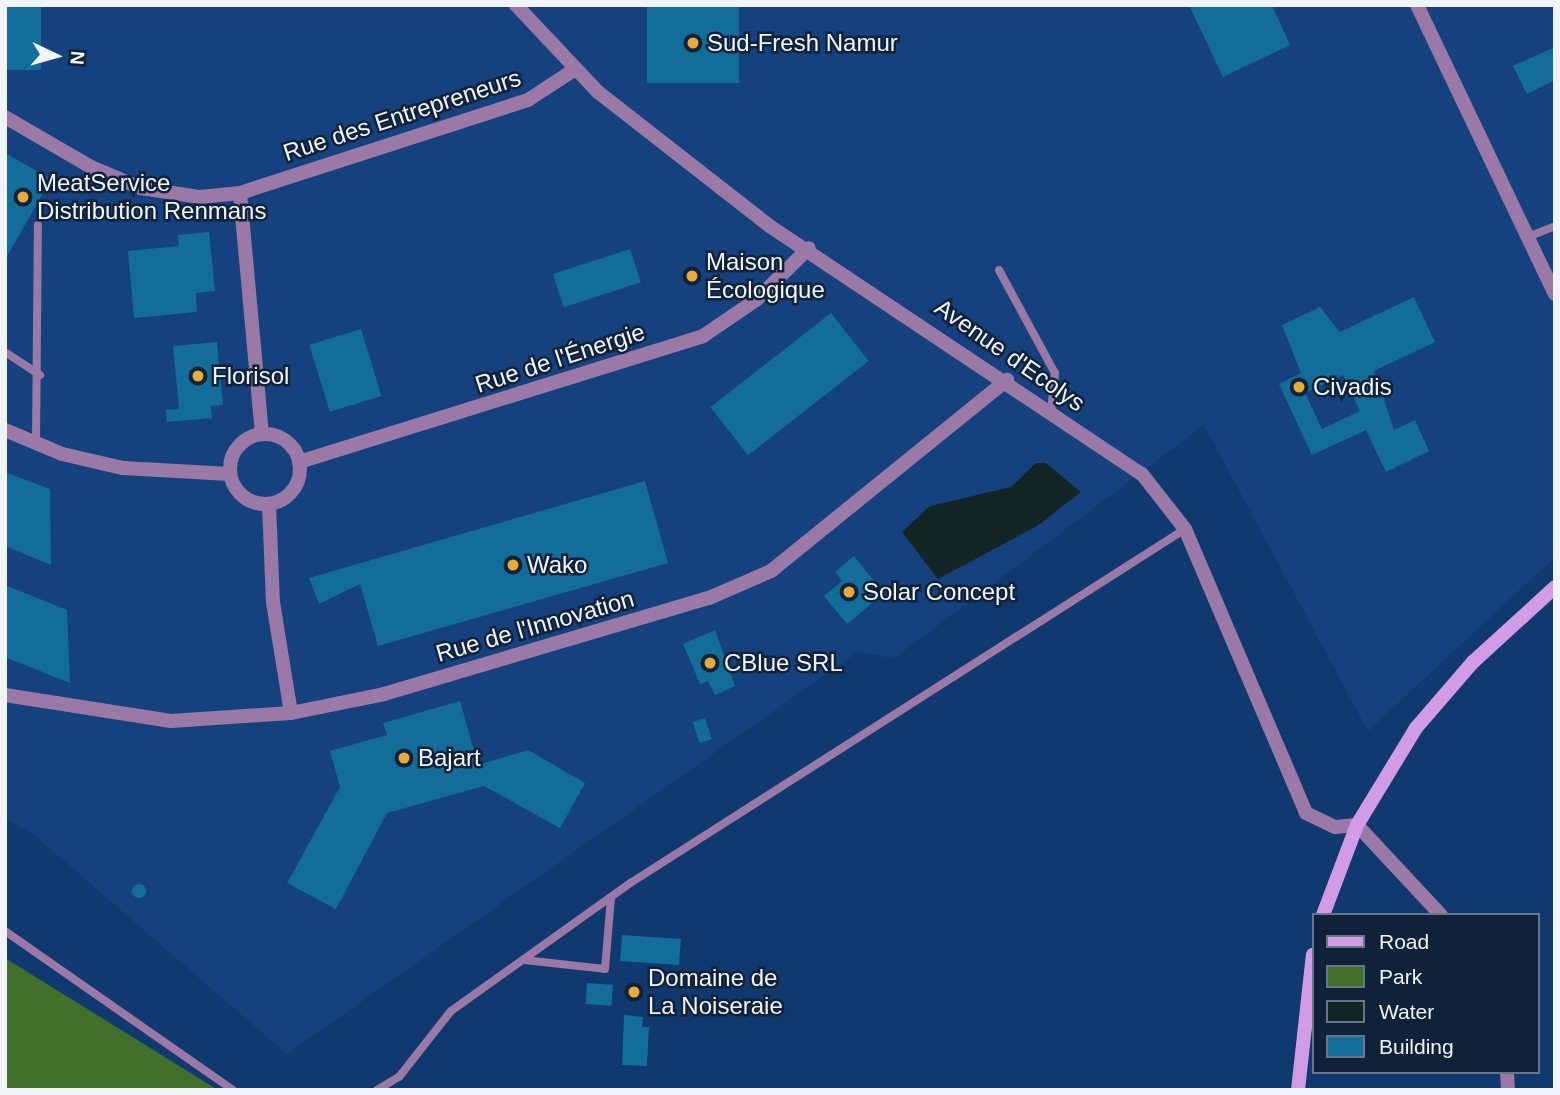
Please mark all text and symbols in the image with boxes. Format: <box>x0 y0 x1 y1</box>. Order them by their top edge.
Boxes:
north arrow <box>21 21 91 91</box>
place label: Sud-Fresh Namur <box>707 29 898 57</box>
marker: Sud-Fresh Namur <box>685 35 701 51</box>
text: N <box>66 50 88 66</box>
street label: Rue des Entrepreneurs <box>280 63 524 167</box>
place label: MeatService Distribution Renmans <box>37 169 266 225</box>
marker: MeatService Distribution Renmans <box>15 189 31 205</box>
place label: Maison Écologique <box>706 248 825 304</box>
marker: Maison Écologique <box>684 268 700 284</box>
street label: Avenue d'Ecolys <box>930 293 1090 417</box>
street label: Rue de l'Énergie <box>472 317 648 399</box>
place label: Florisol <box>212 362 289 390</box>
marker: Florisol <box>190 368 206 384</box>
place label: Civadis <box>1313 373 1392 401</box>
marker: Civadis <box>1291 379 1307 395</box>
place label: Wako <box>527 551 587 579</box>
marker: Wako <box>505 557 521 573</box>
place label: Solar Concept <box>863 578 1015 606</box>
street label: Rue de l'Innovation <box>433 584 637 668</box>
marker: Solar Concept <box>841 584 857 600</box>
place label: CBlue SRL <box>724 649 843 677</box>
marker: CBlue SRL <box>702 655 718 671</box>
place label: Bajart <box>418 744 481 772</box>
marker: Bajart <box>396 750 412 766</box>
legend <box>1312 913 1539 1074</box>
text: Road <box>1379 930 1429 953</box>
place label: Domaine de La Noiseraie <box>648 964 783 1020</box>
text: Park <box>1379 965 1422 988</box>
marker: Domaine de La Noiseraie <box>626 984 642 1000</box>
text: Water <box>1379 1000 1434 1023</box>
text: Building <box>1379 1035 1454 1058</box>

